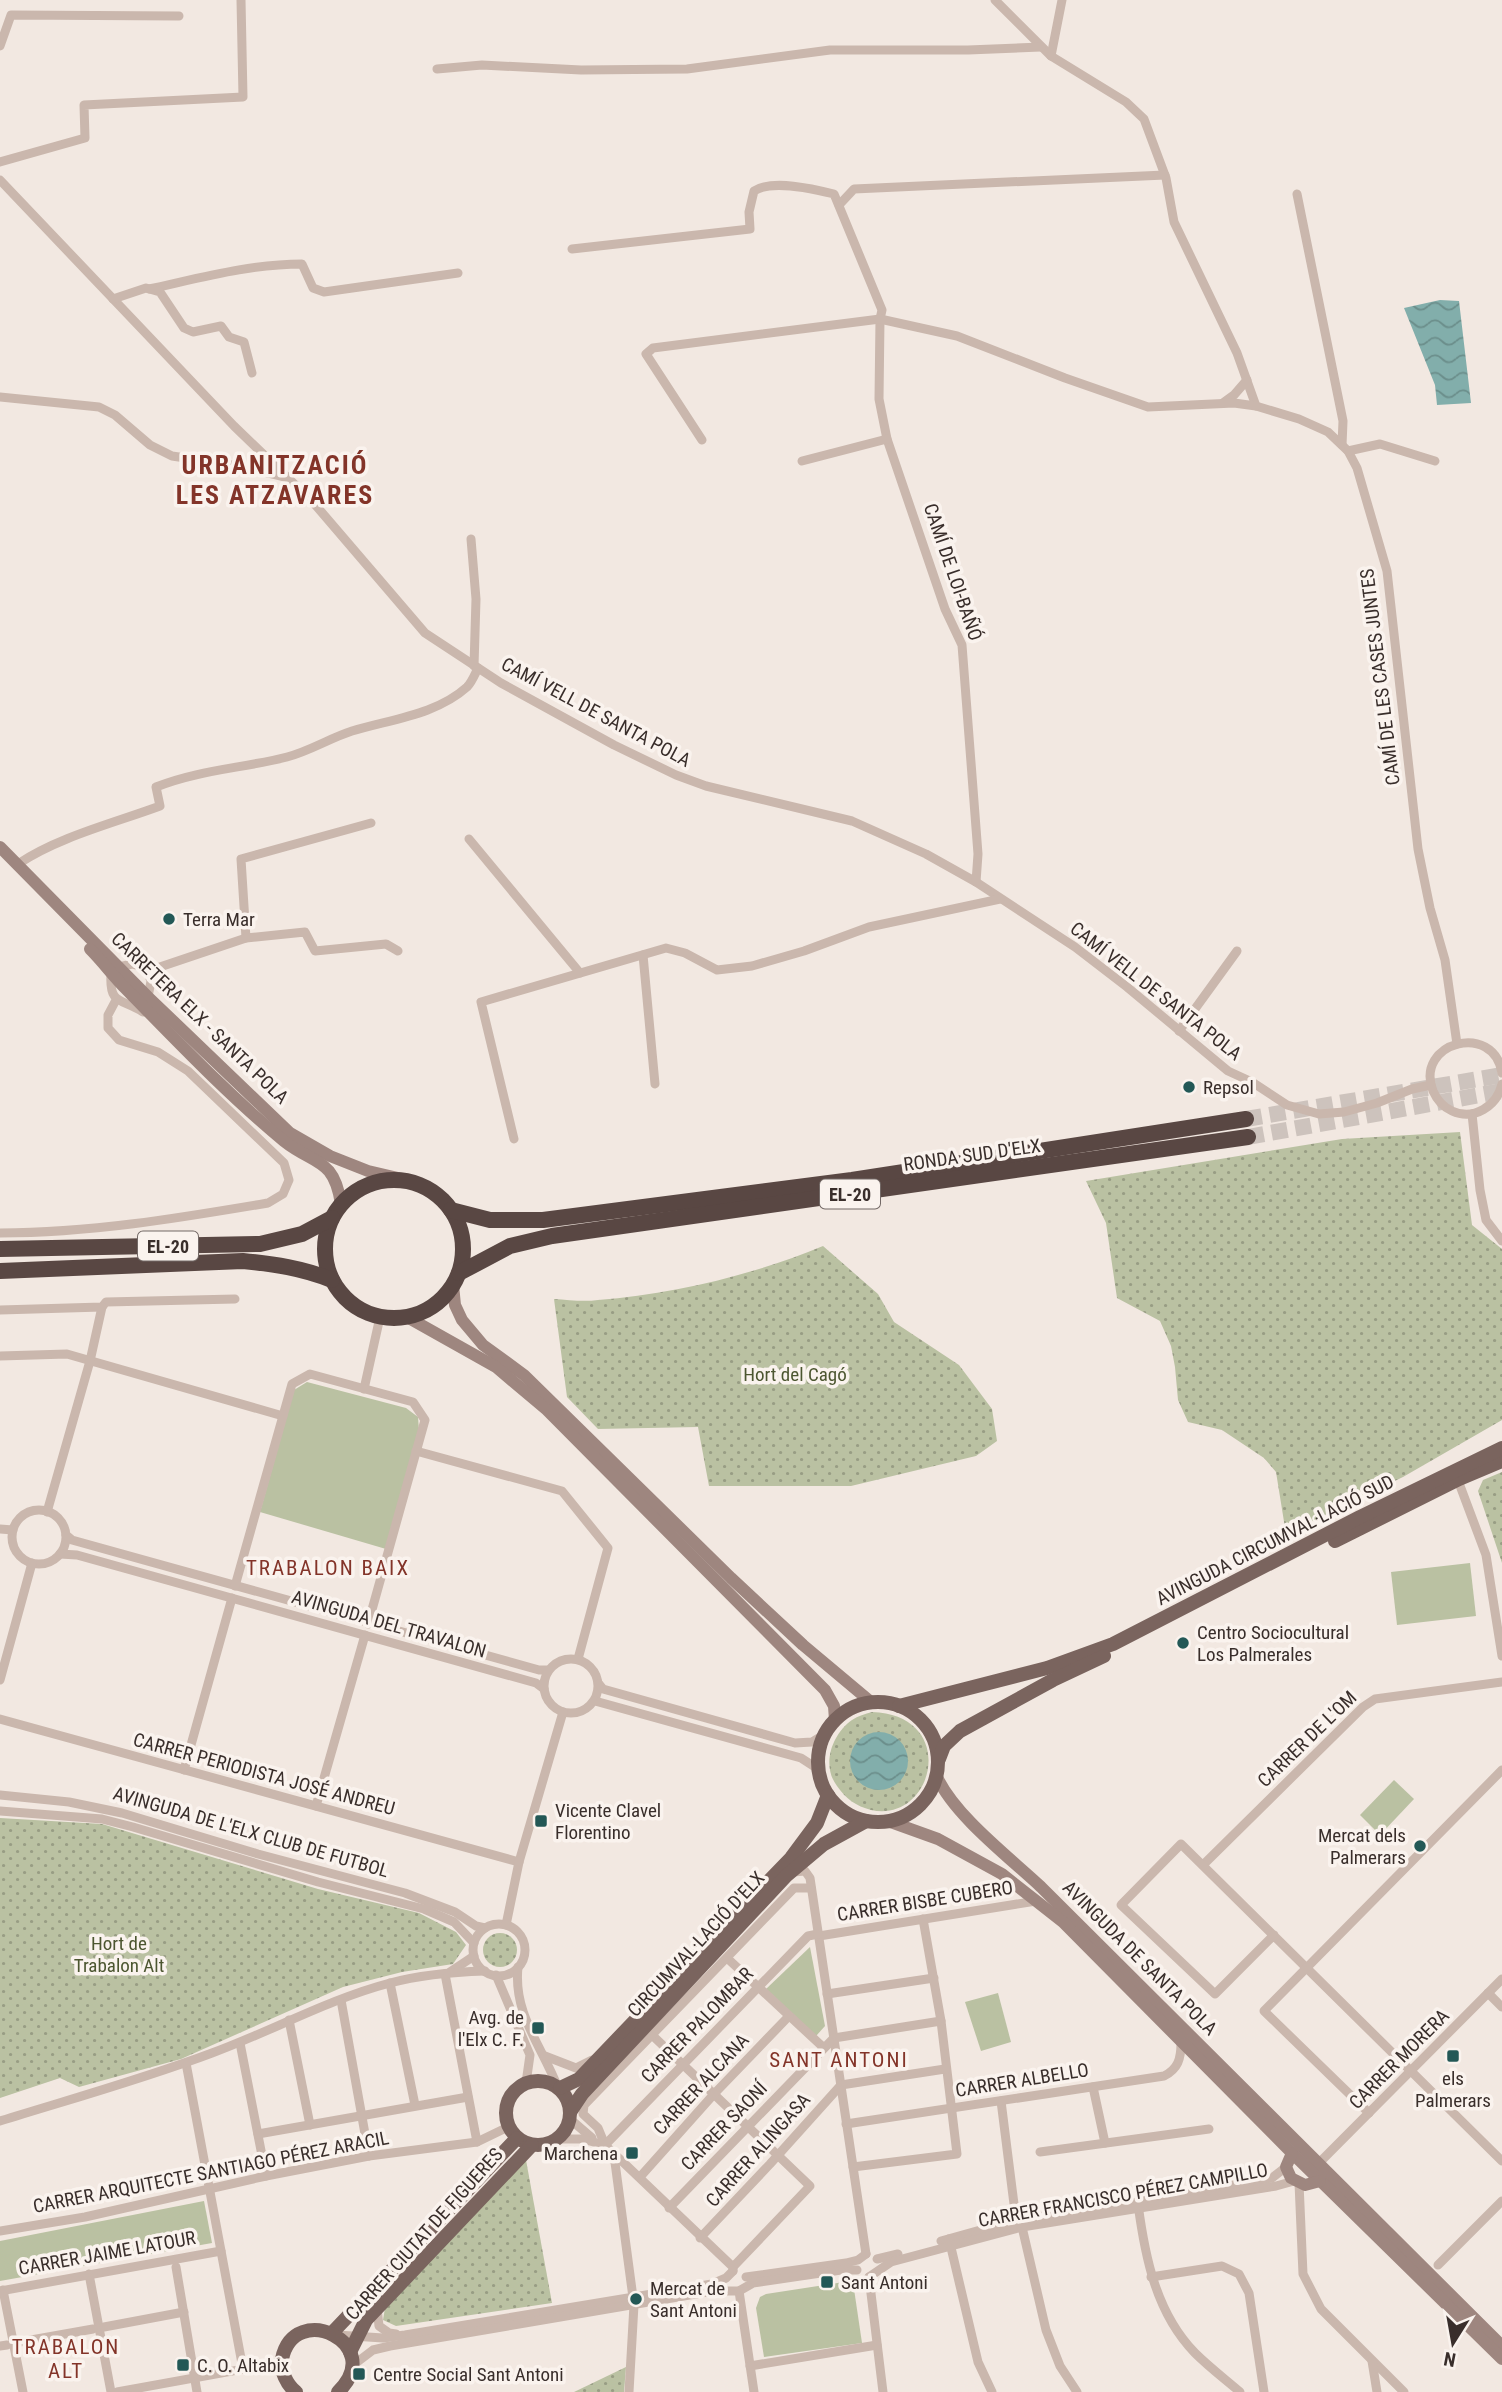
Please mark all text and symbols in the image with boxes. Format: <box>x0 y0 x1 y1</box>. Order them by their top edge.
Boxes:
district label: URBANITZACIÓ LES ATZAVARES <box>176 450 374 510</box>
street label: CAMÍ DE LOI-BAÑÓ <box>919 500 987 644</box>
street label: CAMÍ DE LES CASES JUNTES <box>1355 567 1405 787</box>
street label: CAMÍ VELL DE SANTA POLA <box>497 652 695 772</box>
place label: Terra Mar <box>183 908 255 931</box>
marker: Terra Mar <box>161 911 177 927</box>
street label: CAMÍ VELL DE SANTA POLA <box>1066 917 1246 1065</box>
street label: CARRETERA ELX - SANTA POLA <box>107 927 293 1109</box>
place label: Repsol <box>1203 1076 1254 1099</box>
marker: Repsol <box>1181 1079 1197 1095</box>
street label: RONDA SUD D'ELX <box>902 1134 1042 1176</box>
road number: EL-20 <box>820 1180 880 1209</box>
road number: EL-20 <box>138 1232 198 1260</box>
park label: Hort del Cagó <box>743 1363 847 1386</box>
street label: AVINGUDA CIRCUMVAL·LACIÓ SUD <box>1152 1470 1398 1610</box>
district label: TRABALON BAIX <box>246 1556 410 1580</box>
street label: AVINGUDA DEL TRAVALON <box>289 1585 489 1663</box>
place label: Centro Sociocultural Los Palmerales <box>1197 1621 1349 1666</box>
marker: Centro Sociocultural Los Palmerales <box>1175 1635 1191 1651</box>
street label: CARRER DE L'OM <box>1253 1686 1361 1792</box>
street label: CARRER PERIODISTA JOSÉ ANDREU <box>131 1728 397 1820</box>
street label: AVINGUDA DE L'ELX CLUB DE FUTBOL <box>111 1782 391 1882</box>
place label: Vicente Clavel Florentino <box>555 1799 661 1844</box>
marker: Vicente Clavel Florentino <box>533 1813 549 1829</box>
place label: Mercat dels Palmerars <box>1318 1824 1406 1869</box>
marker: Mercat dels Palmerars <box>1412 1838 1428 1854</box>
street label: CIRCUMVAL·LACIÓ D'ELX <box>623 1867 769 2021</box>
street label: CARRER BISBE CUBERO <box>835 1876 1015 1926</box>
street label: AVINGUDA DE SANTA POLA <box>1058 1876 1222 2040</box>
park label: Hort de Trabalon Alt <box>74 1932 164 1977</box>
street label: CARRER PALOMBAR <box>636 1962 758 2088</box>
street label: CARRER MORERA <box>1344 2004 1454 2114</box>
place label: Avg. de l'Elx C. F. <box>458 2006 524 2051</box>
marker: Avg. de l'Elx C. F. <box>530 2020 546 2036</box>
street label: CARRER ALCANA <box>648 2029 754 2139</box>
district label: SANT ANTONI <box>769 2048 909 2072</box>
marker: els Palmerars <box>1445 2048 1461 2064</box>
street label: CARRER ALBELLO <box>954 2058 1090 2102</box>
place label: els Palmerars <box>1415 2067 1491 2112</box>
street label: CARRER SAONÍ <box>676 2076 773 2175</box>
street label: CARRER ALINGASA <box>701 2088 815 2212</box>
street label: CARRER ARQUITECTE SANTIAGO PÉREZ ARACIL <box>31 2126 391 2218</box>
place label: Marchena <box>544 2142 618 2165</box>
street label: CARRER CIUTAT DE FIGUERES <box>341 2143 508 2325</box>
marker: Marchena <box>624 2145 640 2161</box>
street label: CARRER FRANCISCO PÉREZ CAMPILLO <box>976 2158 1270 2232</box>
street label: CARRER JAIME LATOUR <box>17 2226 197 2280</box>
place label: Sant Antoni <box>841 2271 928 2294</box>
marker: Sant Antoni <box>819 2274 835 2290</box>
place label: Mercat de Sant Antoni <box>650 2277 737 2322</box>
marker: Mercat de Sant Antoni <box>628 2291 644 2307</box>
north arrow <box>1418 2308 1488 2378</box>
district label: TRABALON ALT <box>12 2335 120 2383</box>
text: N <box>1442 2347 1458 2372</box>
place label: C. O. Altabix <box>197 2354 289 2377</box>
marker: C. O. Altabix <box>175 2357 191 2373</box>
place label: Centre Social Sant Antoni <box>373 2363 564 2386</box>
marker: Centre Social Sant Antoni <box>351 2366 367 2382</box>

